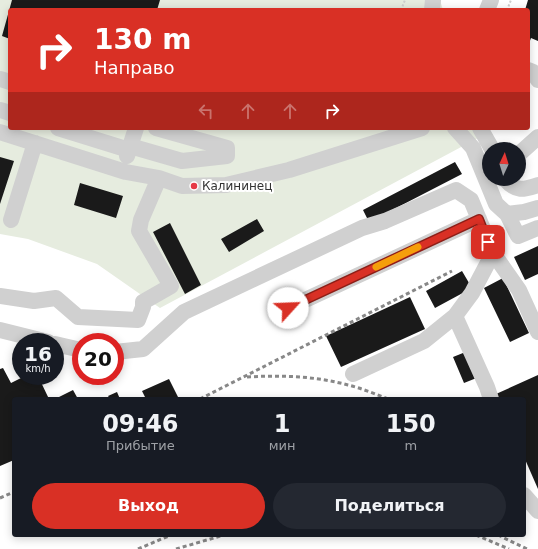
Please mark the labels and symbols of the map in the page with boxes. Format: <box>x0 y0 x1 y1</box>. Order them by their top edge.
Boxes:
north arrow <box>482 142 526 186</box>
place label: Калининец <box>202 179 272 193</box>
marker: Калининец <box>189 181 199 191</box>
pin <box>471 225 505 259</box>
position arrow <box>267 287 309 329</box>
speed limit sign: 20 <box>72 333 124 385</box>

